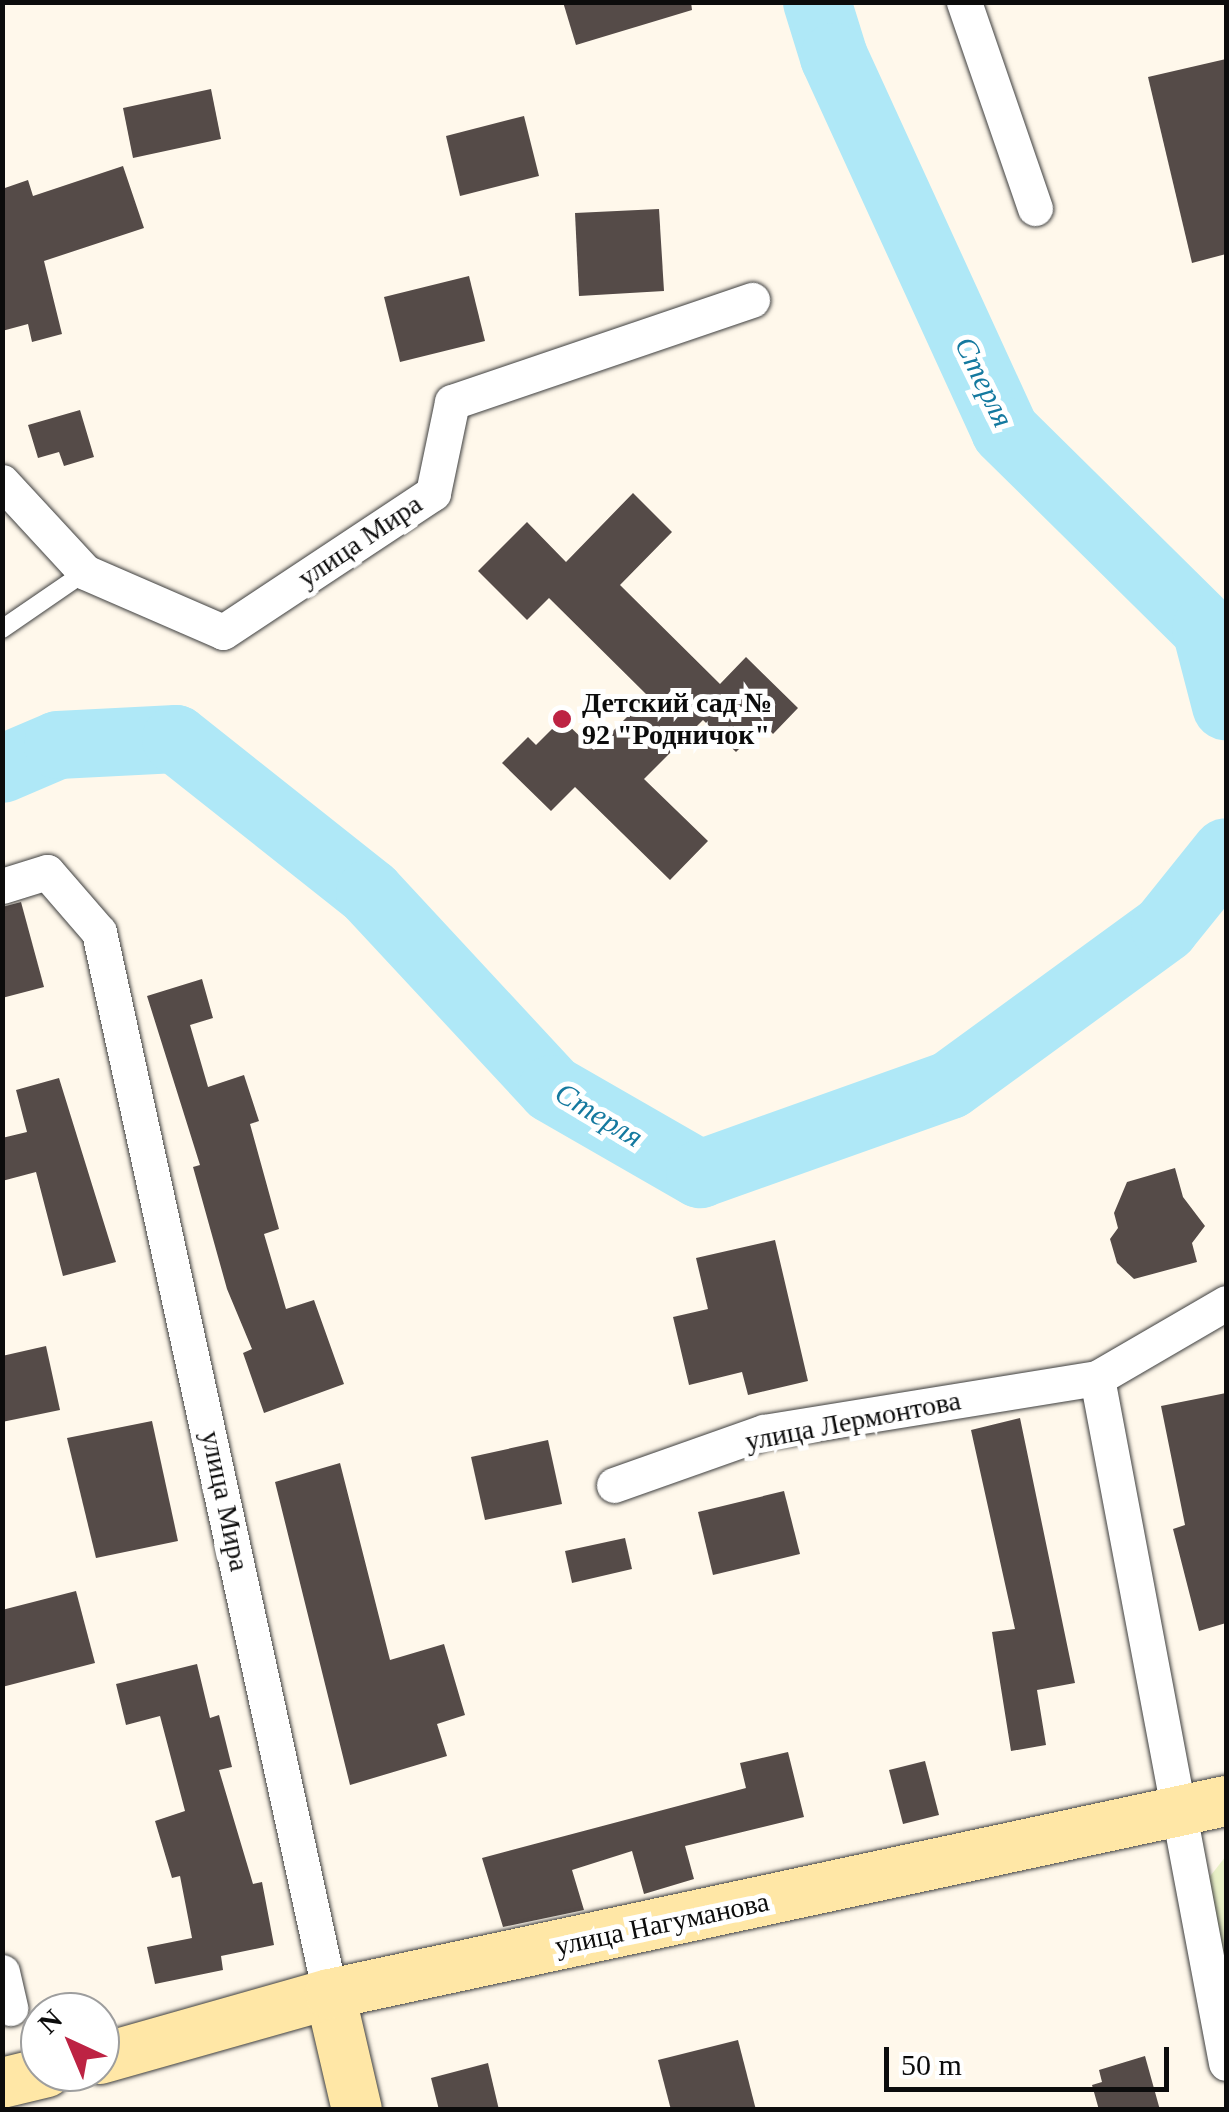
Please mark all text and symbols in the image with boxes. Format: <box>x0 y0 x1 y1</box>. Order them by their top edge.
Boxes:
water label: Стерля <box>947 331 1021 433</box>
street label: улица Мира <box>292 487 428 595</box>
place label: Детский сад № 92 "Родничок" <box>582 686 772 752</box>
marker: Детский сад № 92 "Родничок" <box>551 708 573 730</box>
water label: Стерля <box>548 1075 650 1155</box>
street label: улица Лермонтова <box>742 1384 964 1458</box>
street label: улица Мира <box>194 1428 256 1574</box>
street label: улица Нагуманова <box>552 1885 772 1963</box>
north arrow <box>20 1992 120 2092</box>
text: N <box>32 2003 68 2040</box>
scale bar <box>889 2027 1174 2089</box>
text: 50 m <box>901 2048 962 2081</box>

